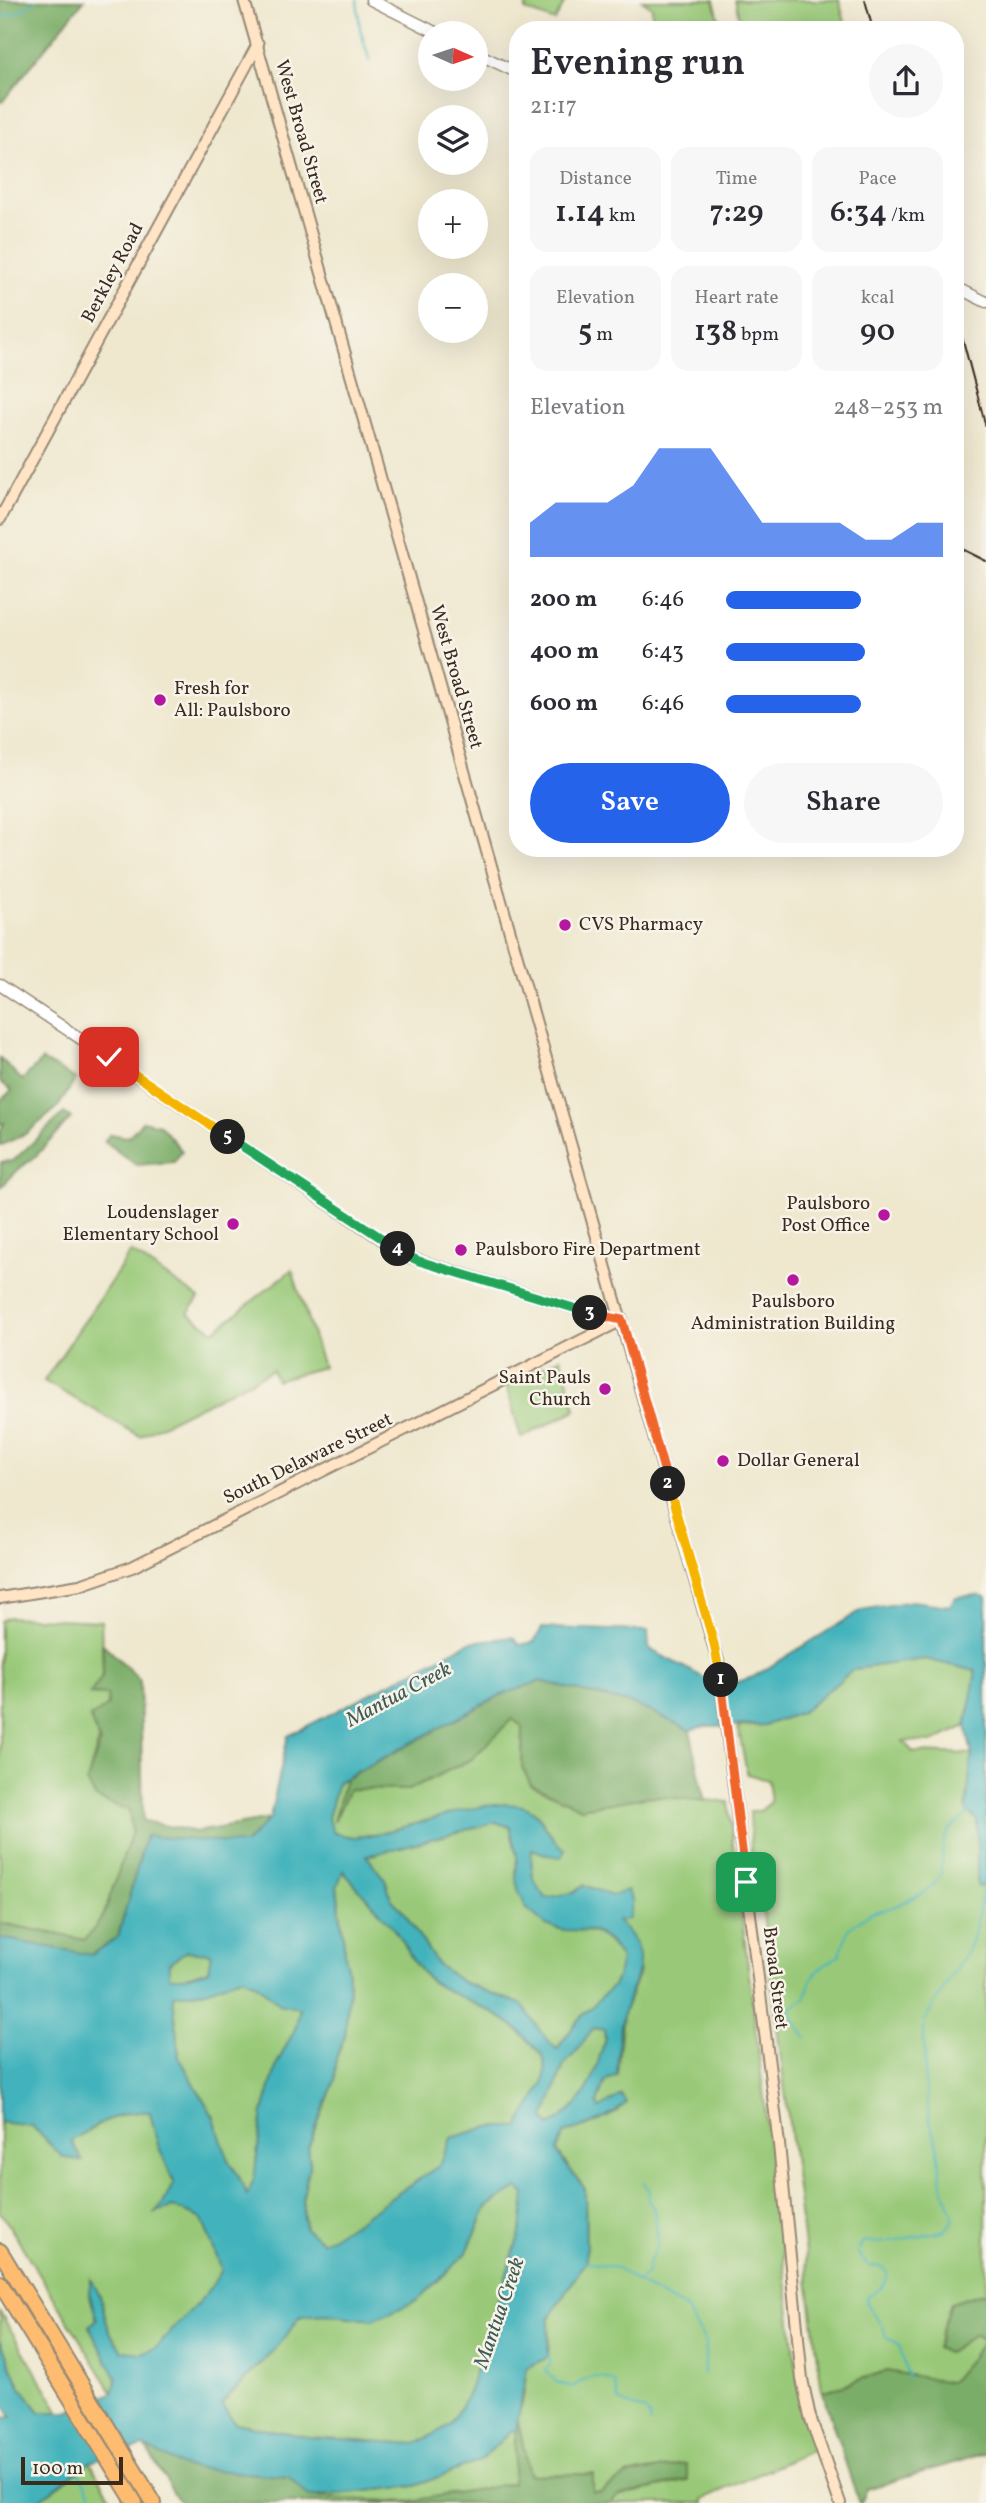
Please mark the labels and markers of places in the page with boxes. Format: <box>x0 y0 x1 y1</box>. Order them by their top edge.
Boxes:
place label: Fresh for All: Paulsboro <box>174 676 291 724</box>
marker: Fresh for All: Paulsboro <box>152 692 168 708</box>
place label: CVS Pharmacy <box>579 912 703 938</box>
marker: CVS Pharmacy <box>557 917 573 933</box>
pin <box>79 1027 139 1087</box>
pin: 5 <box>210 1120 246 1154</box>
place label: Paulsboro Post Office <box>781 1191 870 1239</box>
place label: Loudenslager Elementary School <box>63 1200 219 1248</box>
marker: Paulsboro Post Office <box>876 1207 892 1223</box>
marker: Loudenslager Elementary School <box>225 1216 241 1232</box>
pin: 4 <box>380 1232 416 1266</box>
place label: Paulsboro Fire Department <box>475 1237 701 1263</box>
marker: Paulsboro Fire Department <box>453 1242 469 1258</box>
marker: Paulsboro Administration Building <box>785 1272 801 1288</box>
place label: Paulsboro Administration Building <box>691 1289 895 1337</box>
pin: 3 <box>572 1296 608 1330</box>
place label: Saint Pauls Church <box>498 1365 591 1413</box>
marker: Saint Pauls Church <box>597 1381 613 1397</box>
place label: Dollar General <box>737 1448 860 1474</box>
marker: Dollar General <box>715 1453 731 1469</box>
pin: 2 <box>650 1466 686 1502</box>
pin: 1 <box>704 1662 738 1698</box>
pin <box>716 1852 776 1912</box>

